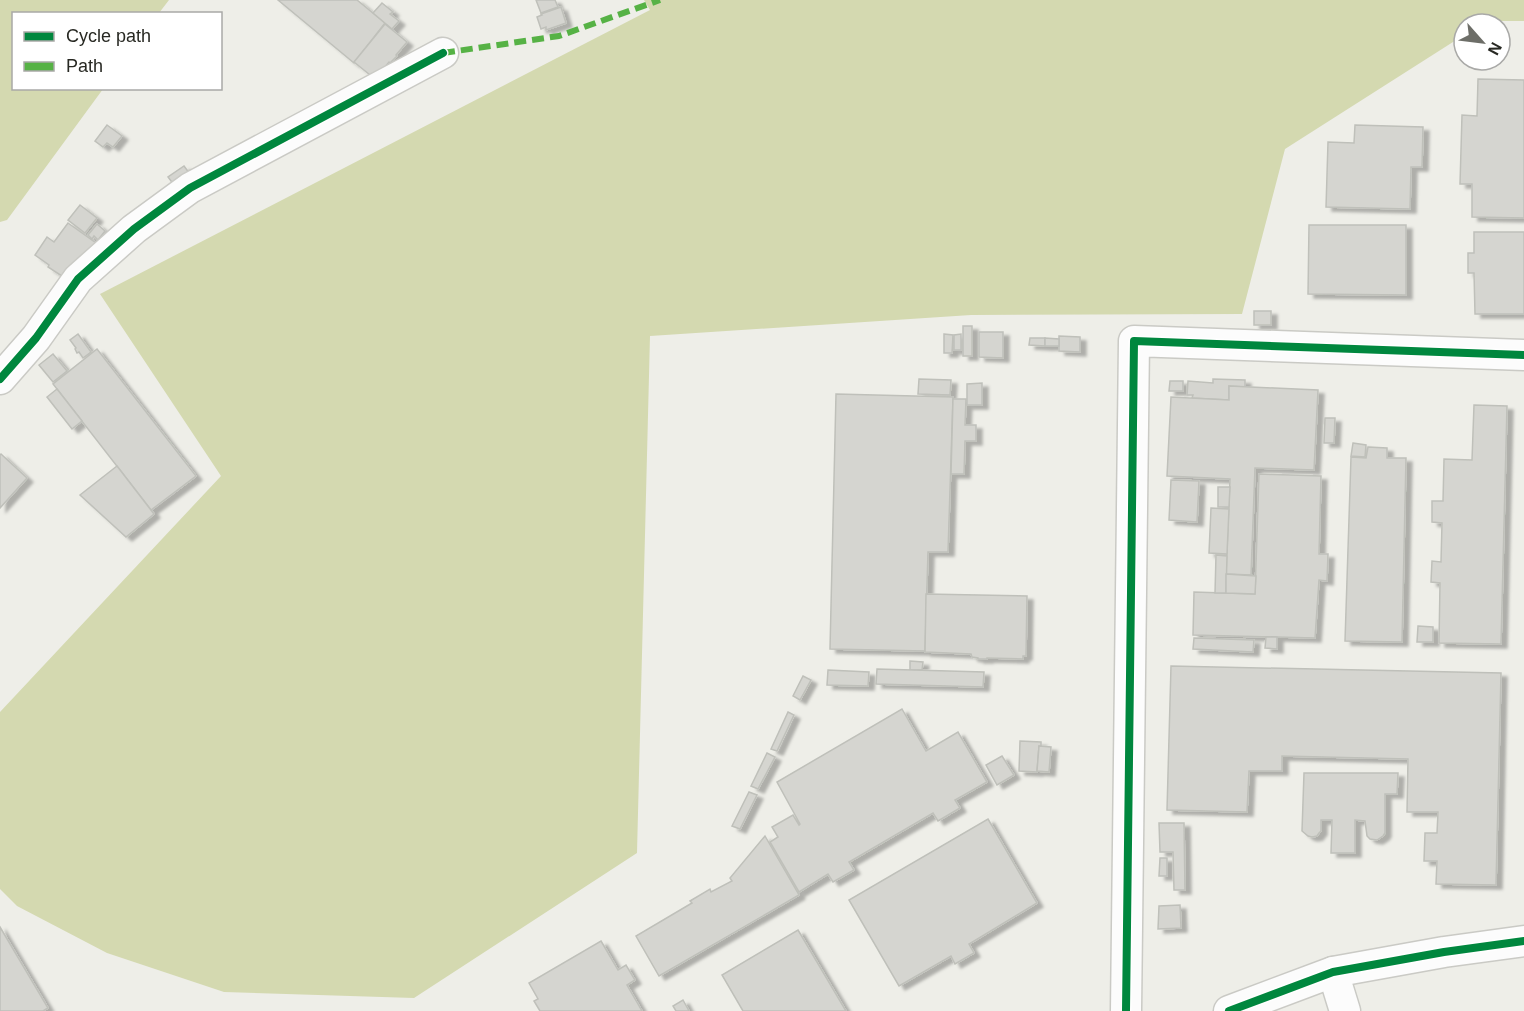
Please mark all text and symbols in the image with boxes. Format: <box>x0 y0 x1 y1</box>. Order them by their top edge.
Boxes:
legend <box>12 12 222 90</box>
north arrow <box>1452 12 1512 72</box>
text: Cycle path <box>66 26 151 46</box>
text: N <box>1485 40 1505 58</box>
text: Path <box>66 56 103 76</box>

